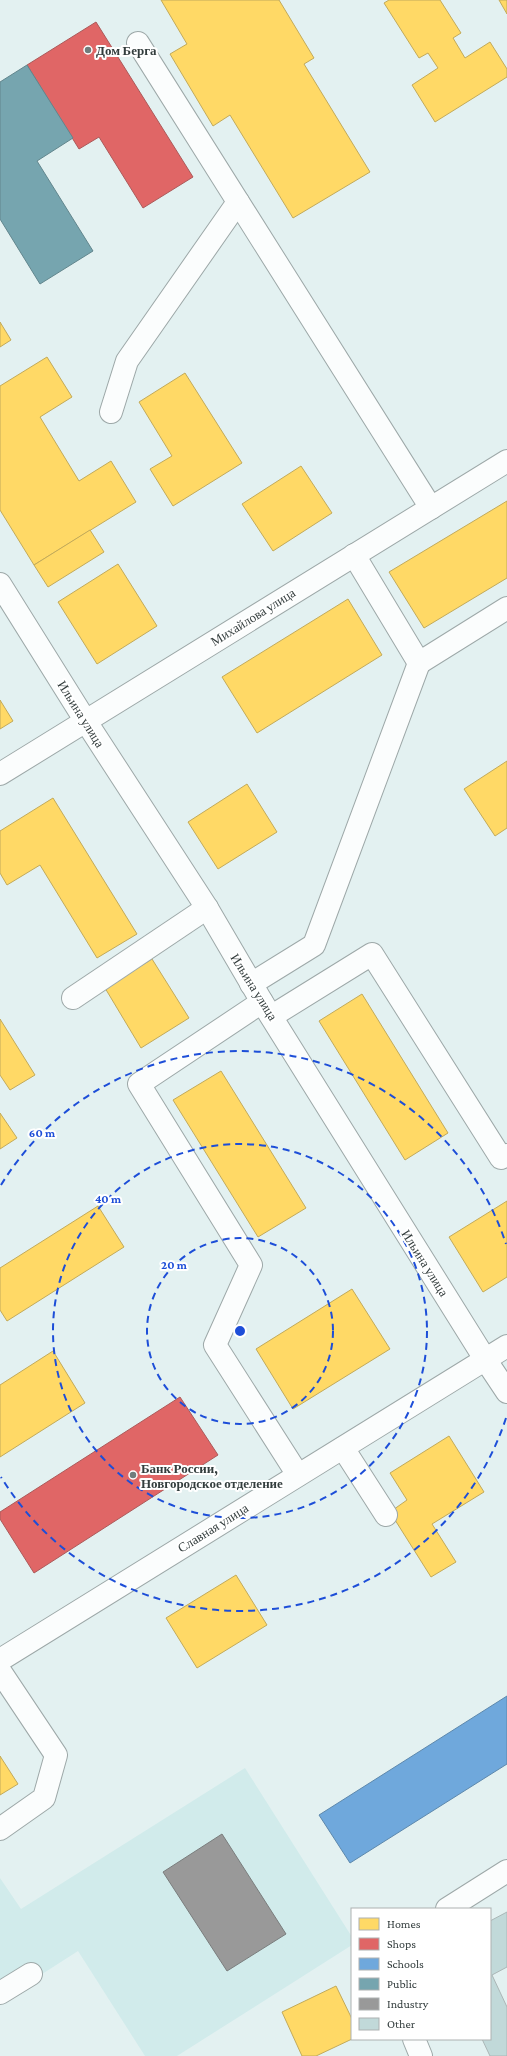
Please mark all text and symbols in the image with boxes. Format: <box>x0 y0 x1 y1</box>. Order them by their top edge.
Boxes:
place label: Дом Берга <box>96 43 157 58</box>
marker: Дом Берга <box>83 45 93 55</box>
street label: Михайлова улица <box>208 585 298 649</box>
street label: Ильина улица <box>54 678 108 750</box>
street label: Ильина улица <box>227 951 281 1023</box>
text: 60 m <box>29 1126 56 1140</box>
text: 40 m <box>95 1192 122 1206</box>
street label: Ильина улица <box>398 1227 452 1299</box>
text: 20 m <box>161 1258 188 1272</box>
centre of rings <box>233 1324 247 1338</box>
place label: Банк России, Новгородское отделение <box>141 1461 283 1491</box>
marker: Банк России, Новгородское отделение <box>128 1470 138 1480</box>
street label: Славная улица <box>175 1500 251 1556</box>
legend <box>351 1908 491 2040</box>
text: Homes <box>387 1917 421 1931</box>
text: Shops <box>387 1937 416 1951</box>
text: Schools <box>387 1957 424 1971</box>
text: Public <box>387 1977 417 1991</box>
text: Industry <box>387 1997 429 2011</box>
text: Other <box>387 2017 416 2031</box>

